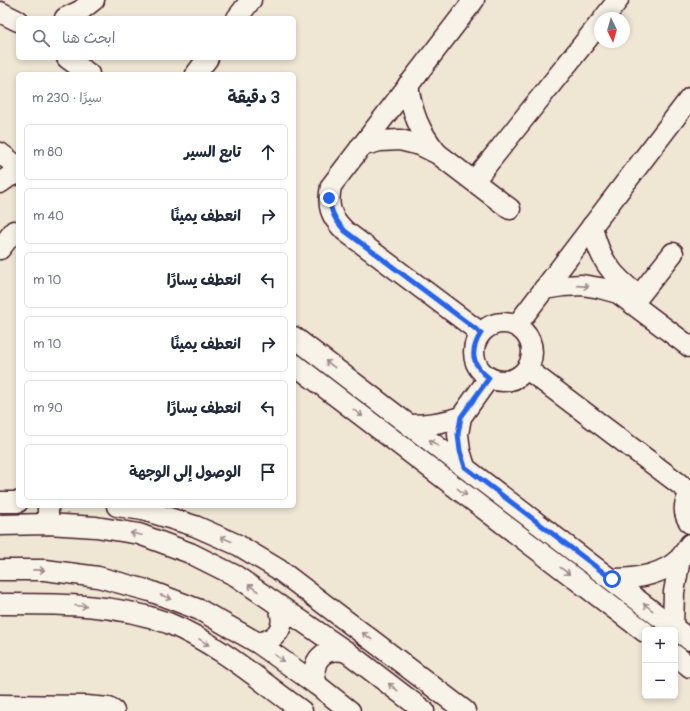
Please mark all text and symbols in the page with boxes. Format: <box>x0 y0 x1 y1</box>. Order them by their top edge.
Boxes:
north arrow <box>594 12 630 48</box>
search box <box>16 16 296 60</box>
icon: search <box>30 27 52 49</box>
text: ابحث هنا <box>62 29 115 48</box>
text: 3 دقيقة <box>228 87 280 108</box>
text: سيرًا · 230 m <box>32 90 102 106</box>
icon: ahead <box>257 141 279 163</box>
text: تابع السير <box>184 143 241 162</box>
text: 80 m <box>33 144 63 160</box>
route end <box>320 189 338 207</box>
icon: right <box>257 205 279 227</box>
text: انعطف يمينًا <box>171 207 241 226</box>
text: 40 m <box>33 208 64 224</box>
icon: left <box>257 269 279 291</box>
text: انعطف يسارًا <box>167 271 241 290</box>
text: 10 m <box>33 272 61 288</box>
one-way arrow <box>576 282 589 289</box>
icon: right <box>257 333 279 355</box>
text: انعطف يمينًا <box>171 335 241 354</box>
text: 10 m <box>33 336 61 352</box>
one-way arrow <box>325 360 336 369</box>
icon: left <box>257 397 279 419</box>
text: انعطف يسارًا <box>167 399 241 418</box>
text: 90 m <box>33 400 63 416</box>
one-way arrow <box>353 409 364 418</box>
one-way arrow <box>428 439 439 447</box>
icon: arrive <box>257 461 279 483</box>
text: الوصول إلى الوجهة <box>129 463 241 482</box>
one-way arrow <box>456 488 467 497</box>
one-way arrow <box>129 529 142 537</box>
one-way arrow <box>220 535 232 543</box>
one-way arrow <box>32 566 45 574</box>
one-way arrow <box>559 567 570 575</box>
route start <box>603 570 621 588</box>
one-way arrow <box>248 584 259 592</box>
one-way arrow <box>159 593 171 601</box>
one-way arrow <box>74 602 87 609</box>
one-way arrow <box>643 603 654 611</box>
map controls <box>642 627 678 699</box>
button: + <box>642 627 678 663</box>
one-way arrow <box>362 632 373 640</box>
one-way arrow <box>199 637 210 646</box>
one-way arrow <box>274 654 285 663</box>
button: − <box>642 663 678 699</box>
one-way arrow <box>388 683 399 691</box>

